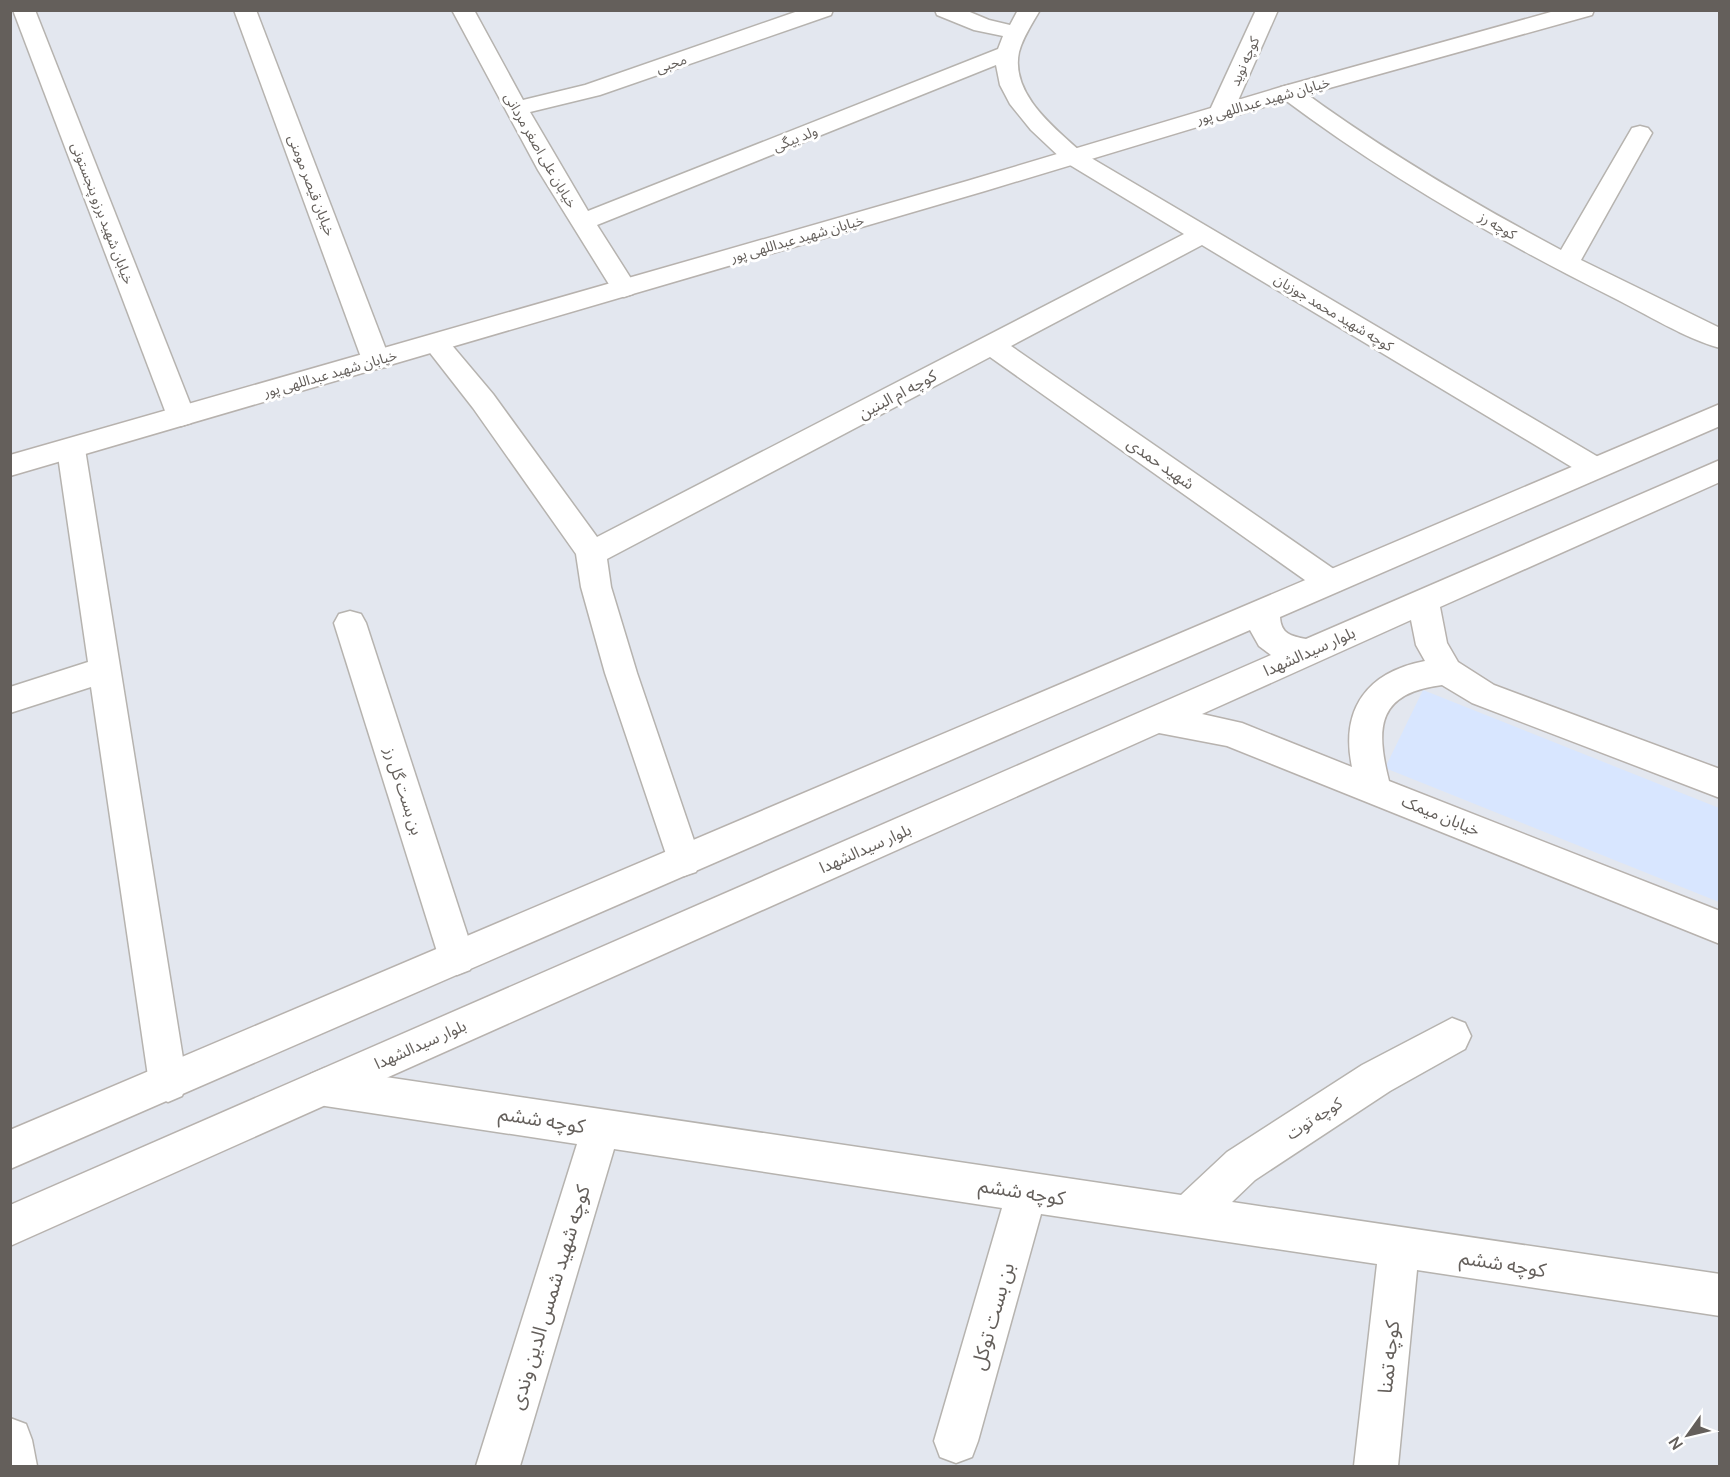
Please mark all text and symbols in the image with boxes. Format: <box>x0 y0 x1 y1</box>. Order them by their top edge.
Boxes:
street label: کوچه نوید <box>1225 33 1264 89</box>
street label: محبی <box>653 49 689 77</box>
street label: خیابان شهید عبداللهی پور <box>1193 72 1332 129</box>
street label: خیابان علی اصغر مردانی <box>500 89 582 211</box>
street label: ولد بیگی <box>770 120 820 156</box>
street label: خیابان قیصر مومنی <box>284 132 340 238</box>
street label: خیابان شهید برزو پنجستونی <box>66 139 139 287</box>
street label: کوچه رز <box>1474 206 1520 244</box>
street label: خیابان شهید عبداللهی پور <box>727 210 866 267</box>
street label: کوچه شهید محمد جوزیان <box>1270 269 1397 356</box>
street label: خیابان شهید عبداللهی پور <box>260 345 399 402</box>
street label: کوچه ام البنین <box>854 364 941 426</box>
street label: شهید حمدی <box>1123 432 1199 494</box>
street label: بلوار سیدالشهدا <box>1260 621 1358 681</box>
street label: بن بست گل رز <box>379 743 429 838</box>
street label: خیابان میمک <box>1399 789 1483 841</box>
street label: بلوار سیدالشهدا <box>816 818 914 878</box>
street label: بلوار سیدالشهدا <box>371 1014 469 1074</box>
street label: کوچه توت <box>1282 1091 1347 1144</box>
street label: کوچه ششم <box>497 1099 588 1141</box>
street label: کوچه ششم <box>977 1171 1068 1213</box>
street label: کوچه شهید شمس الدین وندی <box>502 1181 596 1412</box>
street label: کوچه ششم <box>1458 1243 1549 1285</box>
street label: بن بست توکل <box>964 1259 1020 1373</box>
street label: کوچه تمنا <box>1371 1318 1405 1395</box>
north arrow <box>1658 1405 1718 1465</box>
text: N <box>1663 1432 1688 1454</box>

